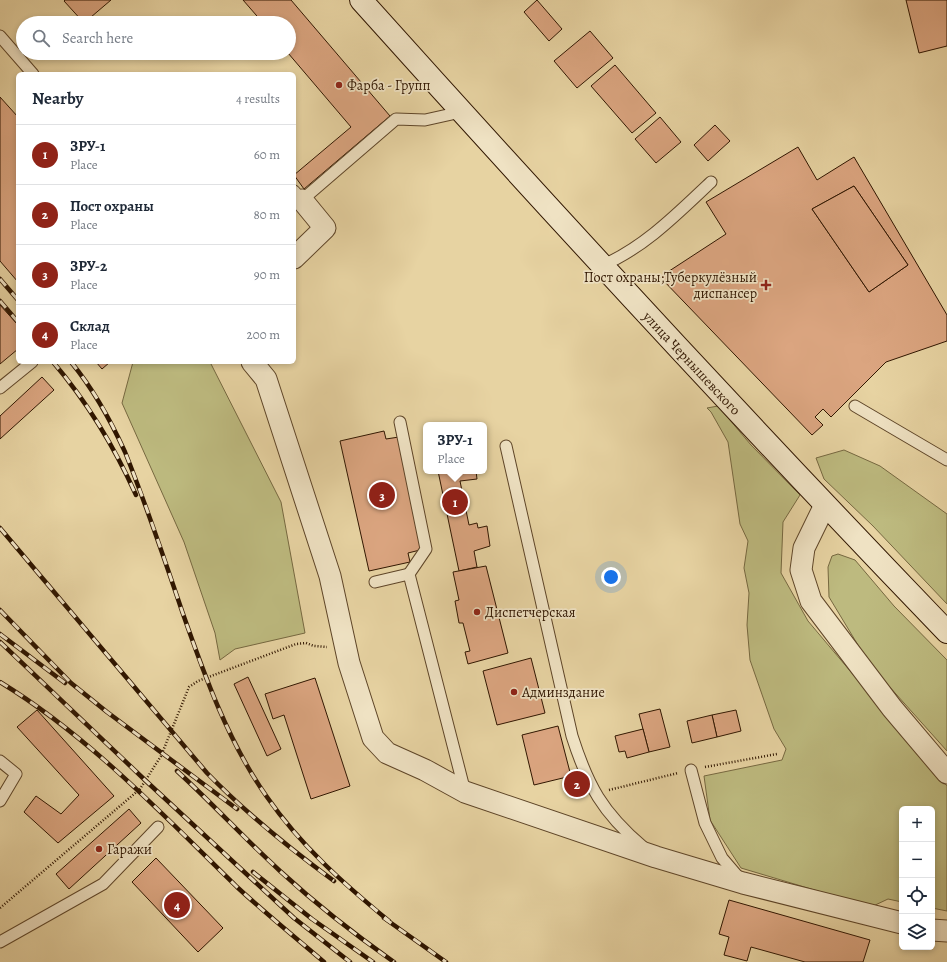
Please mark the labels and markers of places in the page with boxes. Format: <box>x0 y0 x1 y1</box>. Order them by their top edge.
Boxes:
place label: Фарба - Групп <box>347 76 431 95</box>
marker: Фарба - Групп <box>334 80 344 90</box>
place label: Пост охраны;Туберкулёзный диспансер <box>584 268 757 303</box>
marker: Пост охраны;Туберкулёзный диспансер <box>760 279 772 291</box>
pin: 3 <box>369 480 395 510</box>
pin: 1 <box>442 487 468 517</box>
place label: Диспетчерская <box>485 603 576 622</box>
marker: Диспетчерская <box>472 607 482 617</box>
place label: Админздание <box>521 683 605 702</box>
marker: Админздание <box>509 687 519 697</box>
pin: 2 <box>564 769 590 799</box>
place label: Гаражи <box>107 840 152 859</box>
marker: Гаражи <box>94 844 104 854</box>
pin: 4 <box>164 890 190 920</box>

